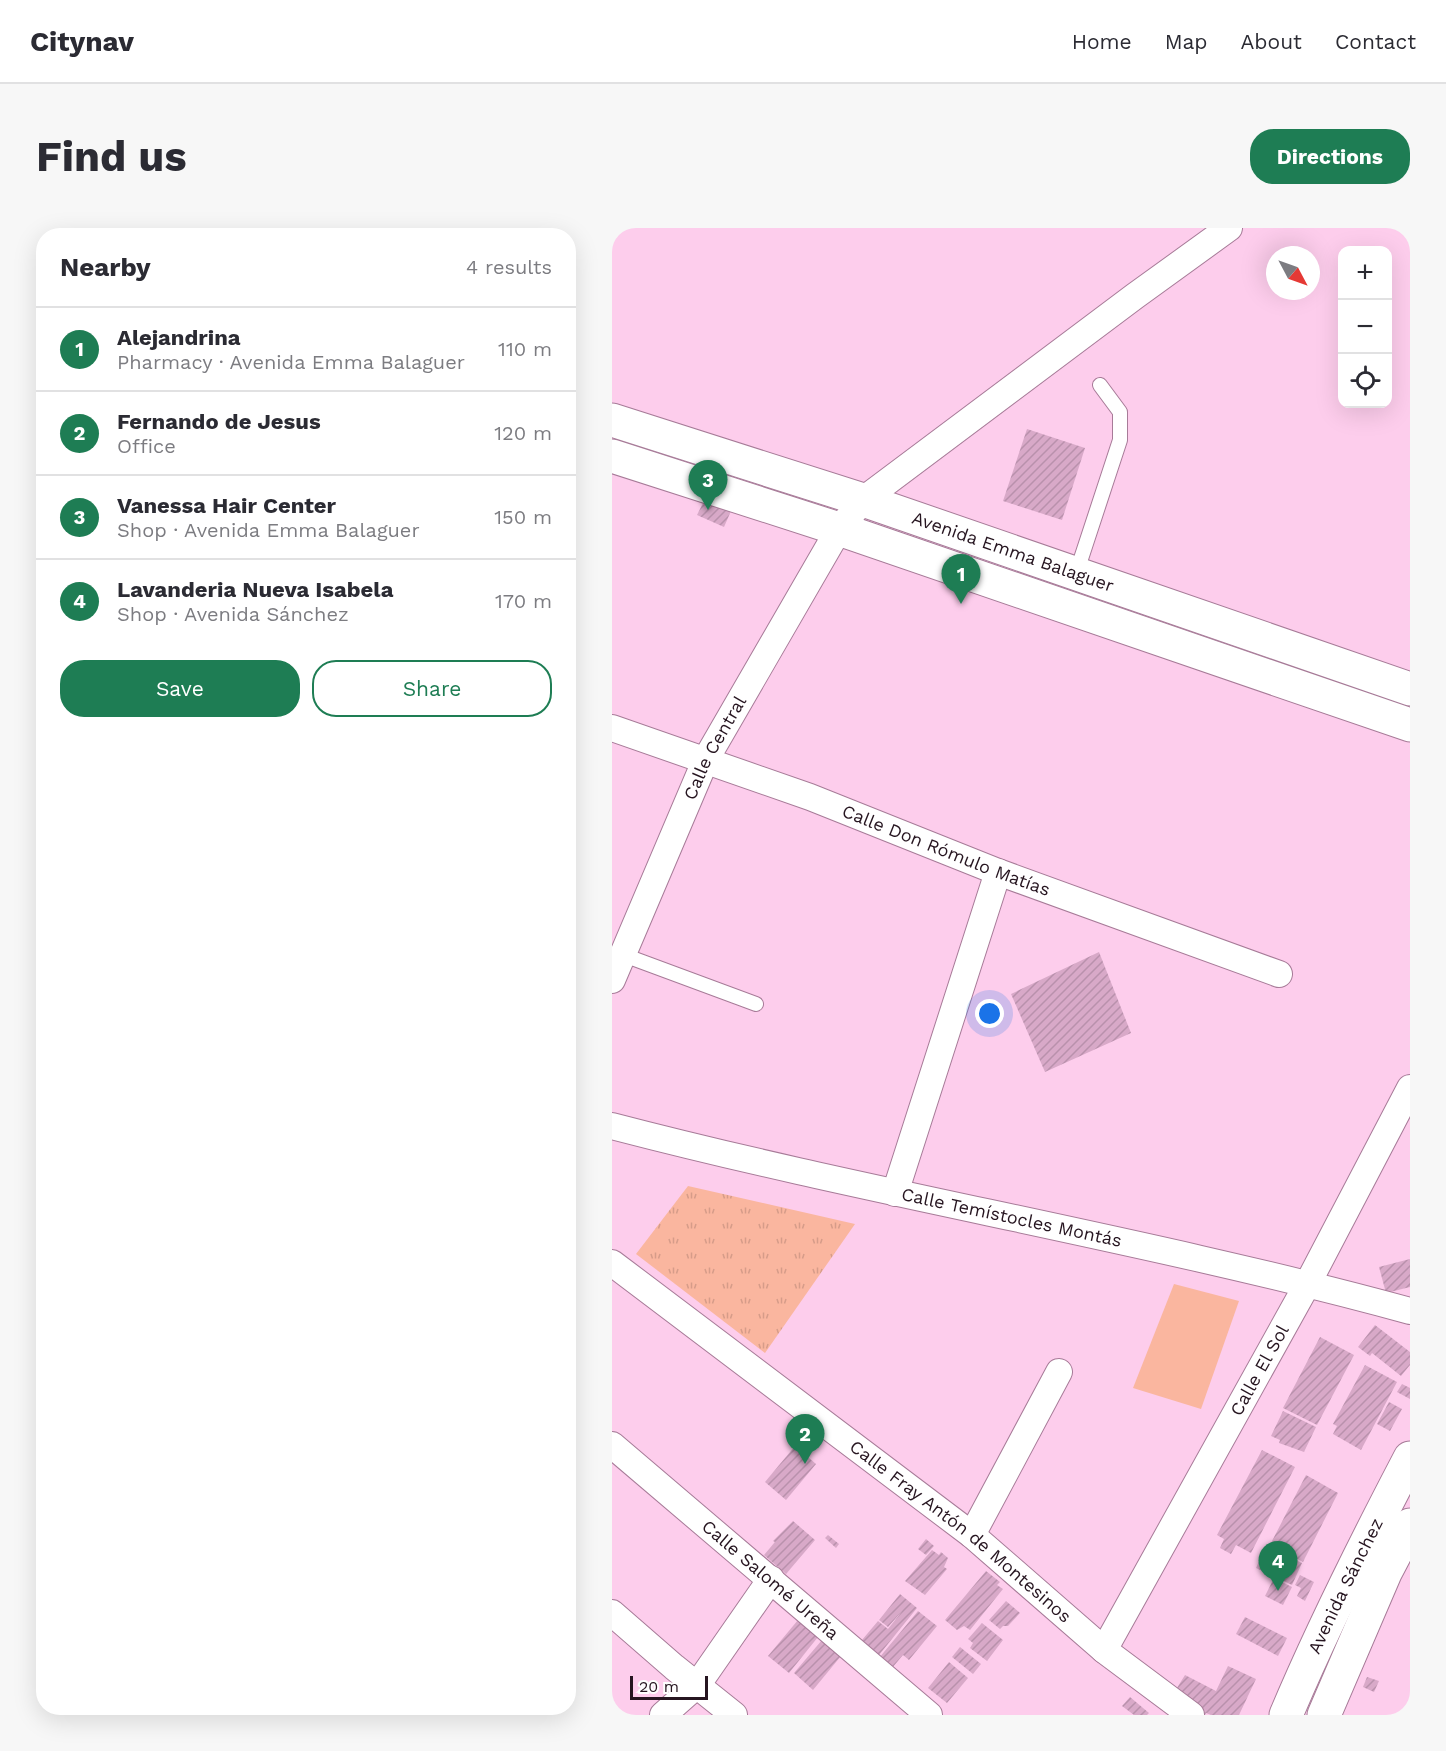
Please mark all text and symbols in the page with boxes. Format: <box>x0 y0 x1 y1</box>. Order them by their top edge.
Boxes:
text: Citynav <box>30 25 134 58</box>
text: Home <box>1072 29 1132 54</box>
text: Map <box>1165 29 1208 54</box>
text: About <box>1241 29 1302 54</box>
text: Contact <box>1335 29 1416 54</box>
button: Directions <box>1250 129 1410 184</box>
text: Find us <box>36 132 187 181</box>
north arrow <box>1266 246 1320 300</box>
map controls <box>1338 246 1392 408</box>
button: + <box>1338 246 1392 300</box>
text: Nearby <box>60 252 151 282</box>
text: 4 results <box>466 255 552 279</box>
button: − <box>1338 300 1392 354</box>
text: Alejandrina <box>117 325 241 350</box>
text: 1 <box>75 337 84 361</box>
text: 110 m <box>498 337 552 361</box>
text: Pharmacy · Avenida Emma Balaguer <box>117 350 465 374</box>
button: locate <box>1338 354 1392 408</box>
text: Fernando de Jesus <box>117 409 321 434</box>
text: 2 <box>74 421 85 445</box>
text: 120 m <box>494 421 552 445</box>
text: Office <box>117 434 176 458</box>
pin: 3 <box>688 460 728 510</box>
text: Vanessa Hair Center <box>117 493 336 518</box>
text: 3 <box>74 505 85 529</box>
text: 150 m <box>494 505 552 529</box>
street label: Avenida Emma Balaguer <box>909 507 1117 596</box>
text: Shop · Avenida Emma Balaguer <box>117 518 420 542</box>
pin: 1 <box>942 554 980 604</box>
text: Lavanderia Nueva Isabela <box>117 577 393 602</box>
text: 4 <box>73 589 86 613</box>
text: 170 m <box>495 589 552 613</box>
text: Shop · Avenida Sánchez <box>117 602 349 626</box>
button: Save <box>60 660 300 717</box>
button: Share <box>312 660 552 717</box>
street label: Calle Central <box>679 692 750 803</box>
street label: Calle Don Rómulo Matías <box>839 800 1053 900</box>
your location <box>975 999 1004 1028</box>
street label: Calle Temístocles Montás <box>900 1183 1124 1251</box>
street label: Calle El Sol <box>1225 1321 1293 1419</box>
pin: 2 <box>786 1414 824 1464</box>
street label: Calle Fray Antón de Montesinos <box>846 1435 1076 1627</box>
street label: Calle Salomé Ureña <box>698 1515 843 1644</box>
street label: Avenida Sánchez <box>1303 1515 1387 1657</box>
pin: 4 <box>1258 1542 1298 1591</box>
scale bar <box>630 1673 708 1700</box>
text: 20 m <box>639 1677 679 1696</box>

